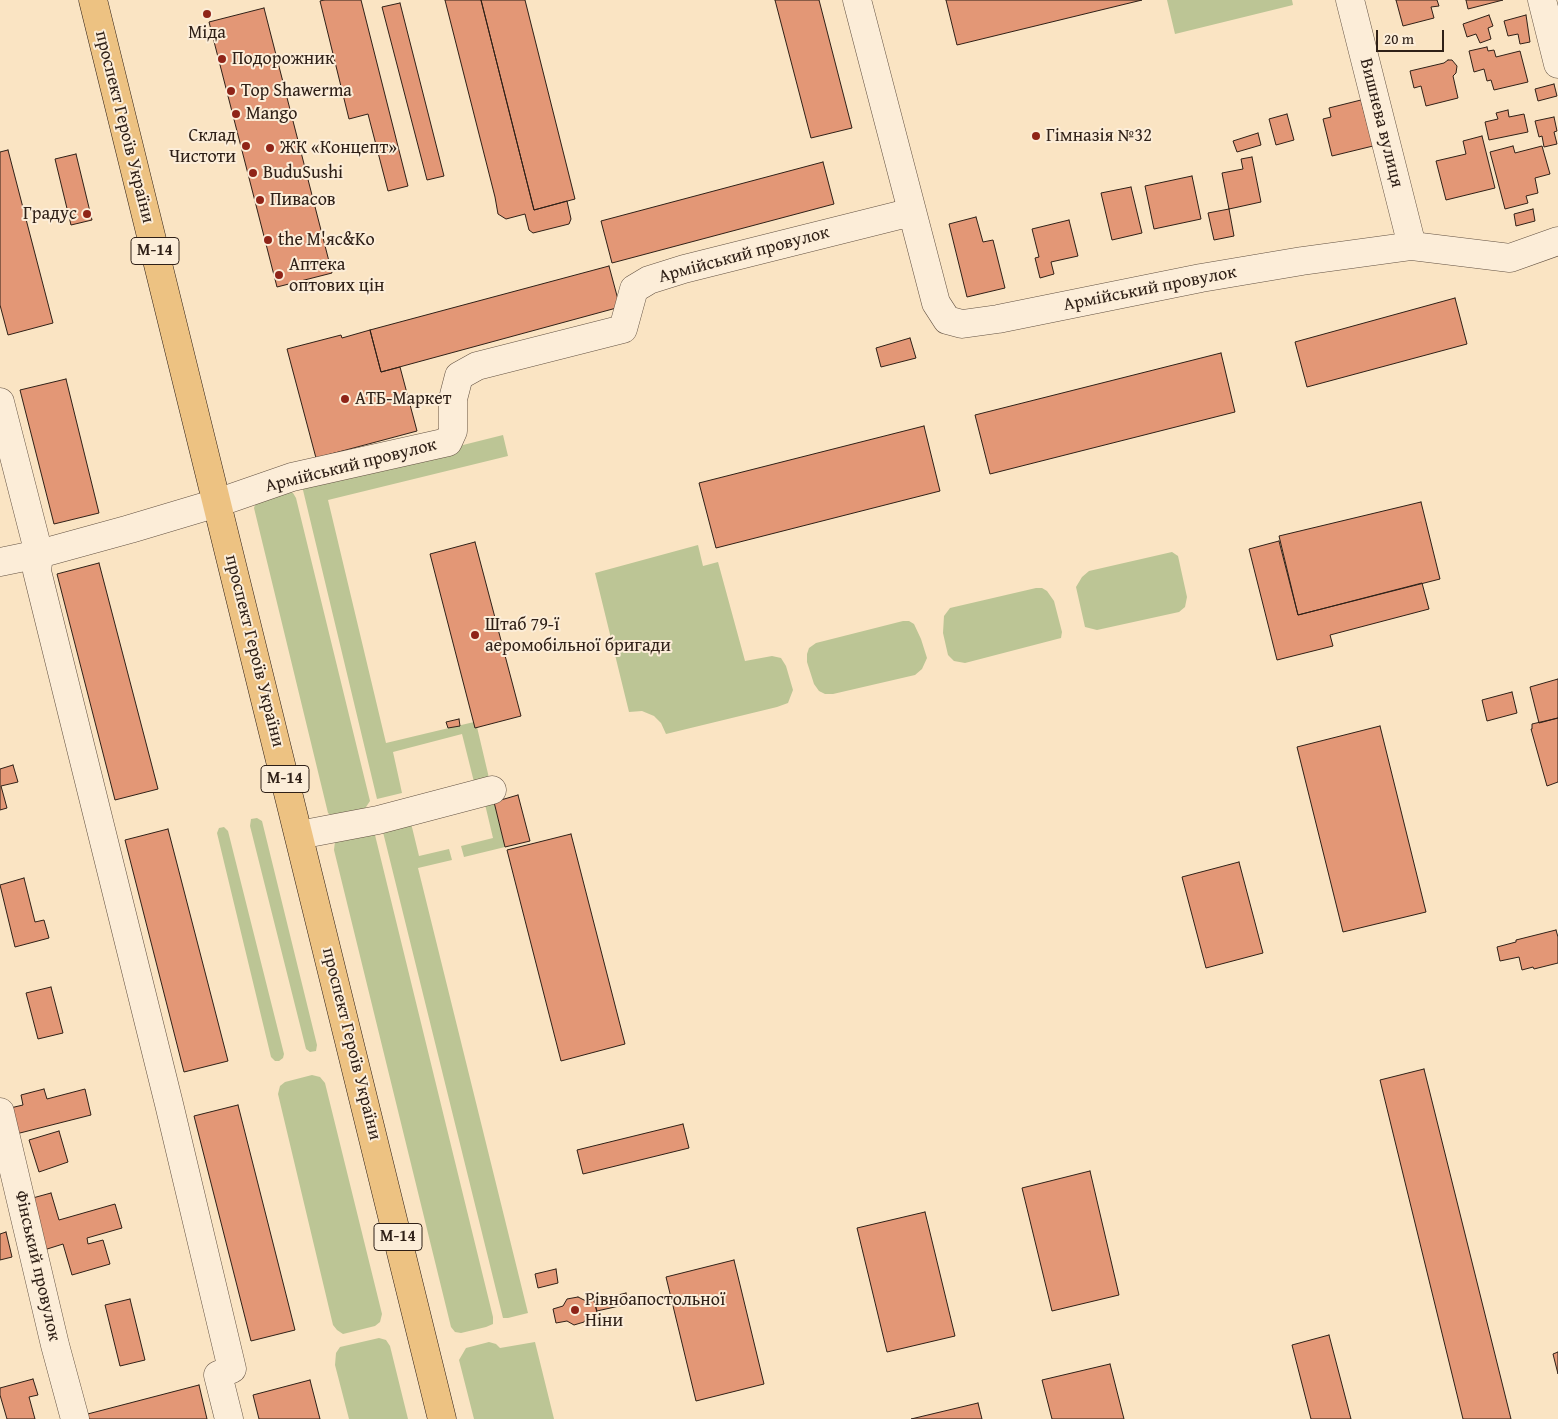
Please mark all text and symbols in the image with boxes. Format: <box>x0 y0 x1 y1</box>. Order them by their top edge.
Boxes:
marker: Міда <box>201 8 213 20</box>
scale bar <box>1378 20 1446 52</box>
place label: Міда <box>188 22 226 44</box>
text: 20 m <box>1384 28 1414 49</box>
street label: проспект Героїв України <box>90 29 158 225</box>
place label: Подорожник <box>232 48 334 70</box>
marker: Подорожник <box>216 53 228 65</box>
street label: Вишнева вулиця <box>1354 56 1408 190</box>
place label: Top Shawerma <box>241 80 352 102</box>
marker: Top Shawerma <box>225 85 237 97</box>
place label: Mango <box>246 103 298 125</box>
marker: Mango <box>230 108 242 120</box>
place label: Склад Чистоти <box>169 125 236 168</box>
place label: Гімназія №32 <box>1046 125 1152 147</box>
marker: Гімназія №32 <box>1030 130 1042 142</box>
place label: ЖК «Концепт» <box>280 137 397 159</box>
marker: Склад Чистоти <box>240 140 252 152</box>
marker: ЖК «Концепт» <box>264 142 276 154</box>
place label: BuduSushi <box>263 162 343 184</box>
marker: BuduSushi <box>247 167 259 179</box>
place label: Пивасов <box>270 189 336 211</box>
marker: Пивасов <box>254 194 266 206</box>
place label: Градус <box>23 203 77 225</box>
marker: Градус <box>81 208 93 220</box>
street label: Армійський провулок <box>656 222 832 288</box>
place label: the М'яс&Kо <box>278 229 375 251</box>
marker: the М'яс&Kо <box>262 234 274 246</box>
road number: М-14 <box>131 238 179 264</box>
place label: Аптека оптових цін <box>289 254 385 296</box>
street label: Армійський провулок <box>1062 262 1238 316</box>
marker: Аптека оптових цін <box>273 269 285 281</box>
place label: АТБ-Маркет <box>355 388 451 410</box>
marker: АТБ-Маркет <box>339 393 351 405</box>
street label: Армійський провулок <box>263 434 439 498</box>
street label: проспект Героїв України <box>220 553 288 749</box>
place label: Штаб 79-ї аеромобільної бригади <box>485 614 671 656</box>
marker: Штаб 79-ї аеромобільної бригади <box>469 629 481 641</box>
road number: М-14 <box>261 766 309 792</box>
street label: проспект Героїв України <box>317 946 385 1142</box>
street label: Фінський провулок <box>9 1189 65 1343</box>
road number: М-14 <box>374 1224 422 1250</box>
place label: Рівноапостольної Ніни <box>585 1289 725 1332</box>
marker: Рівноапостольної Ніни <box>569 1304 581 1316</box>

